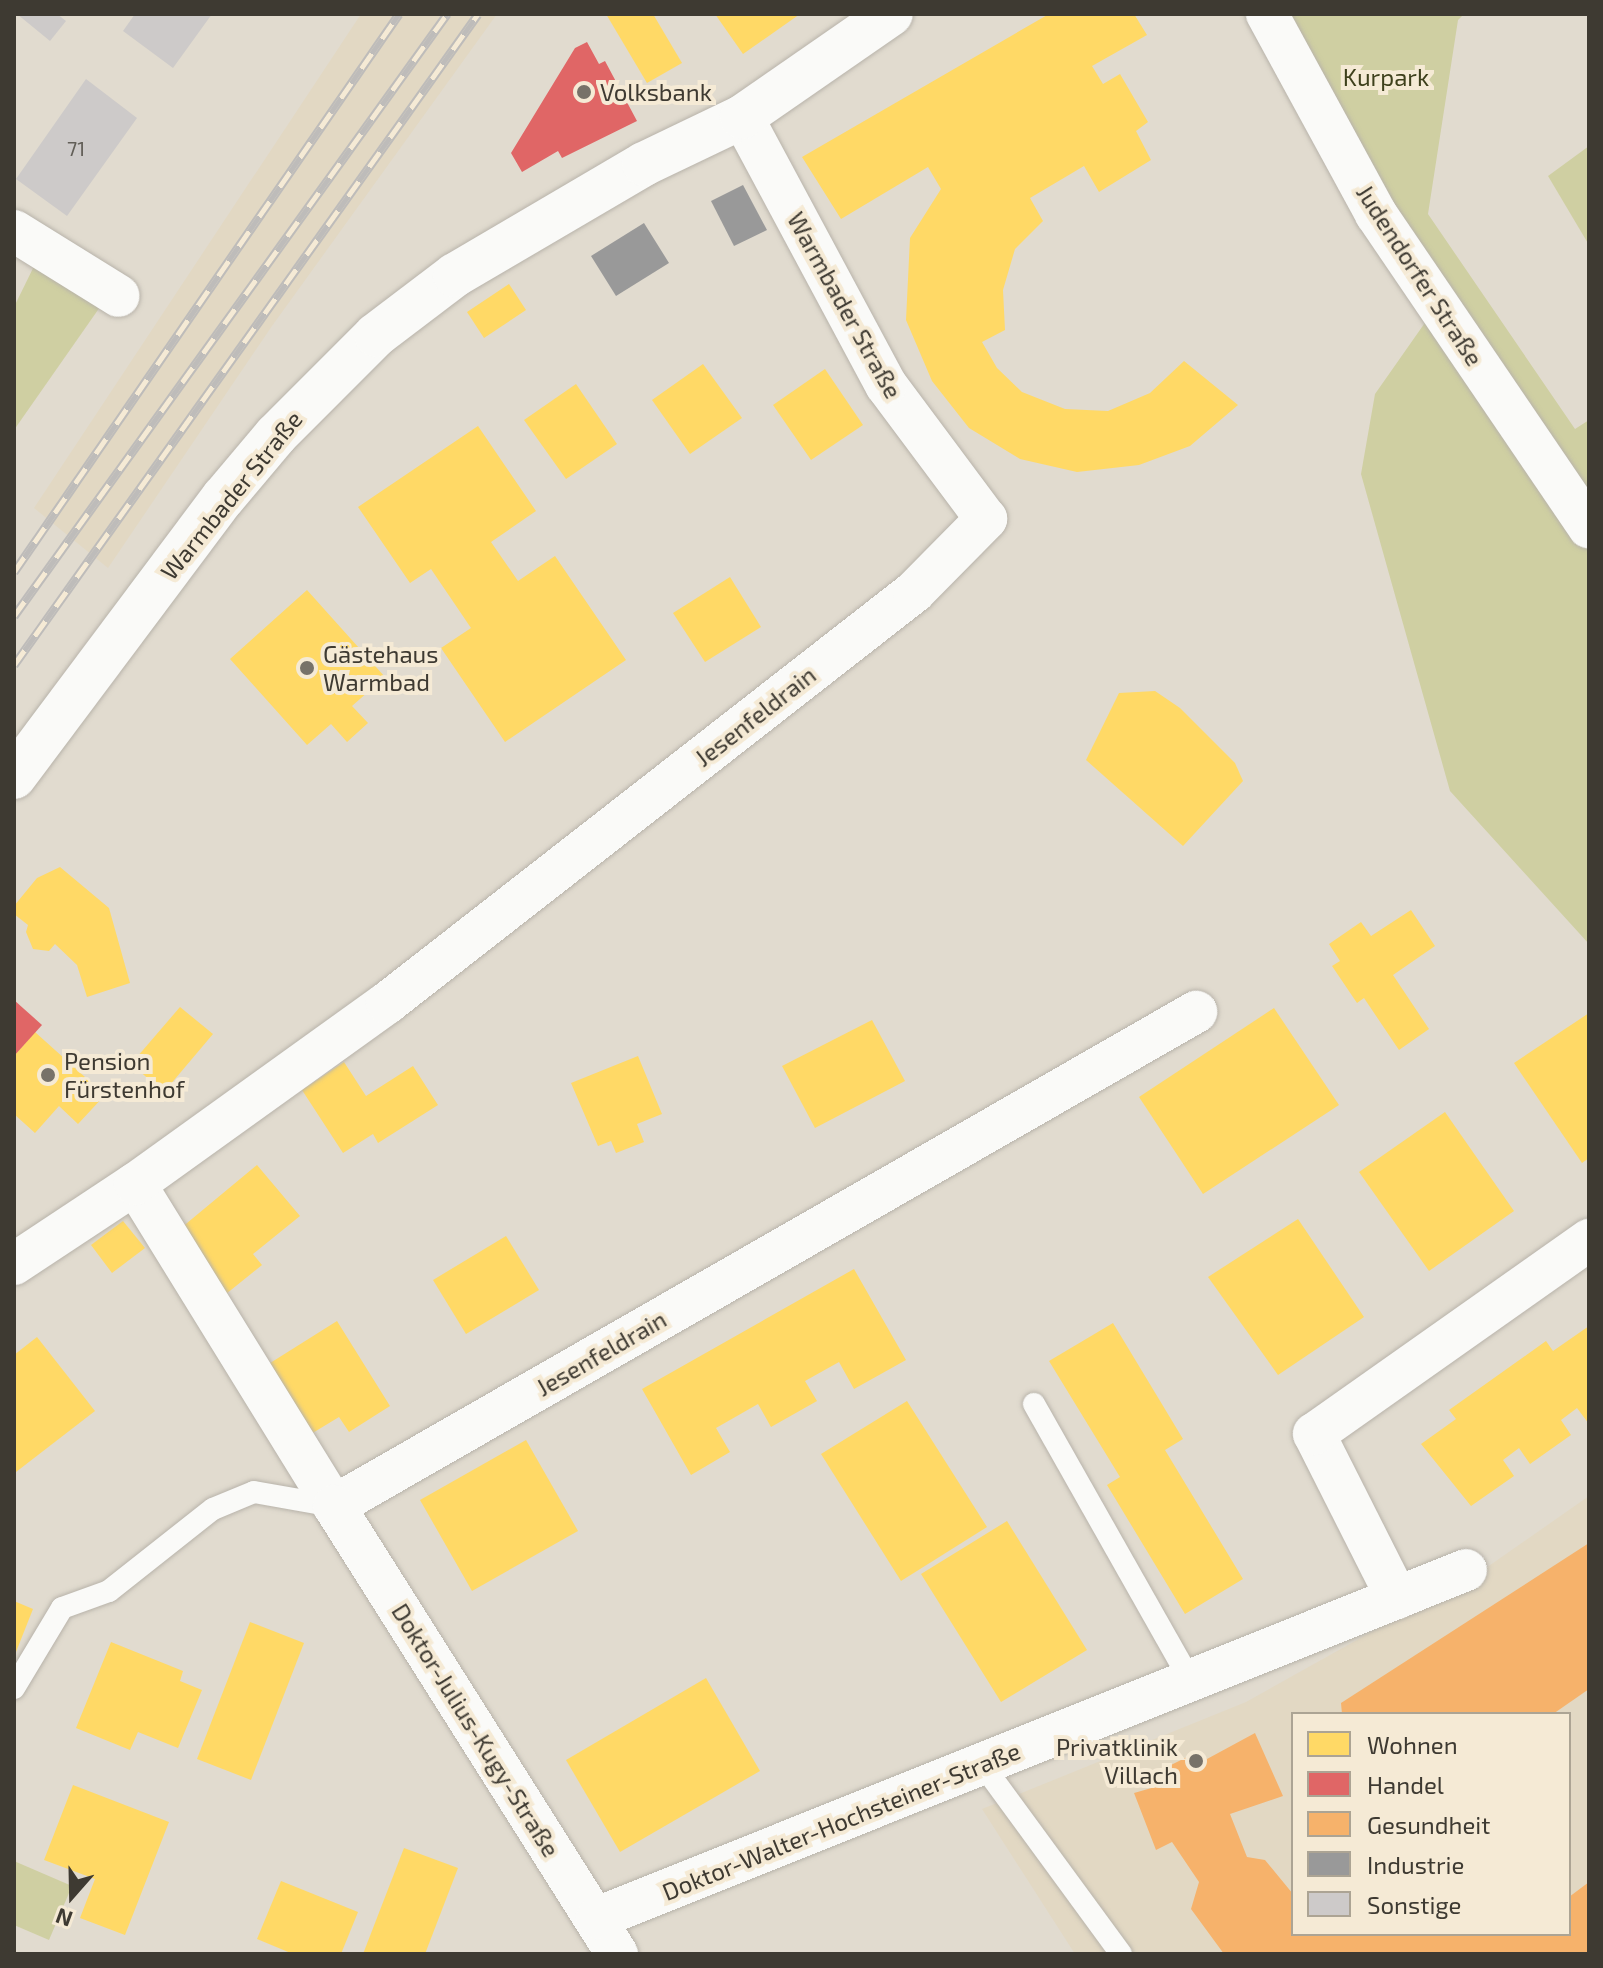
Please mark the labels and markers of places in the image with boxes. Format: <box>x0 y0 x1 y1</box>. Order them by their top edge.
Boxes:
place label: Volksbank <box>600 78 712 106</box>
marker: Volksbank <box>575 83 593 101</box>
place label: Gästehaus Warmbad <box>323 640 438 696</box>
marker: Gästehaus Warmbad <box>298 659 316 677</box>
place label: Pension Fürstenhof <box>64 1047 185 1103</box>
marker: Pension Fürstenhof <box>39 1066 57 1084</box>
place label: Privatklinik Villach <box>1056 1733 1178 1789</box>
marker: Privatklinik Villach <box>1185 1750 1207 1772</box>

